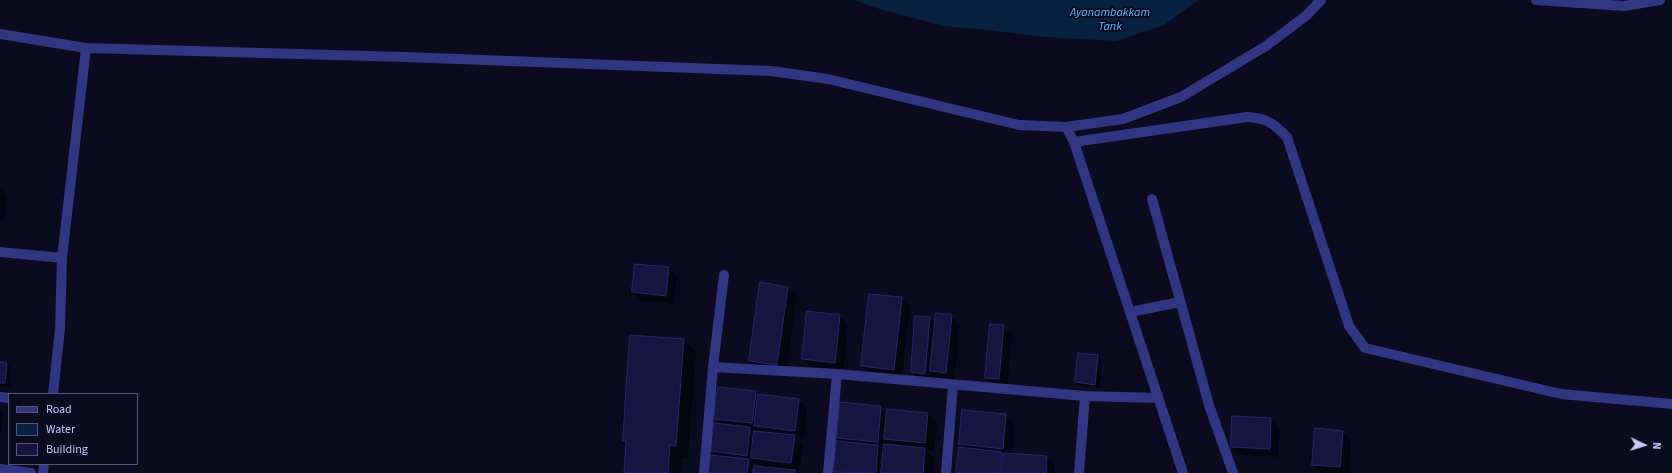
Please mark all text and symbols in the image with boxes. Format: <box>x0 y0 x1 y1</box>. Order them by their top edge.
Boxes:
water label: Ayanambakkam Tank <box>1070 6 1150 34</box>
legend <box>8 393 138 465</box>
text: Road <box>46 401 72 418</box>
text: Water <box>46 421 75 438</box>
north arrow <box>1624 425 1664 465</box>
text: Building <box>46 441 88 458</box>
text: N <box>1649 442 1664 450</box>

